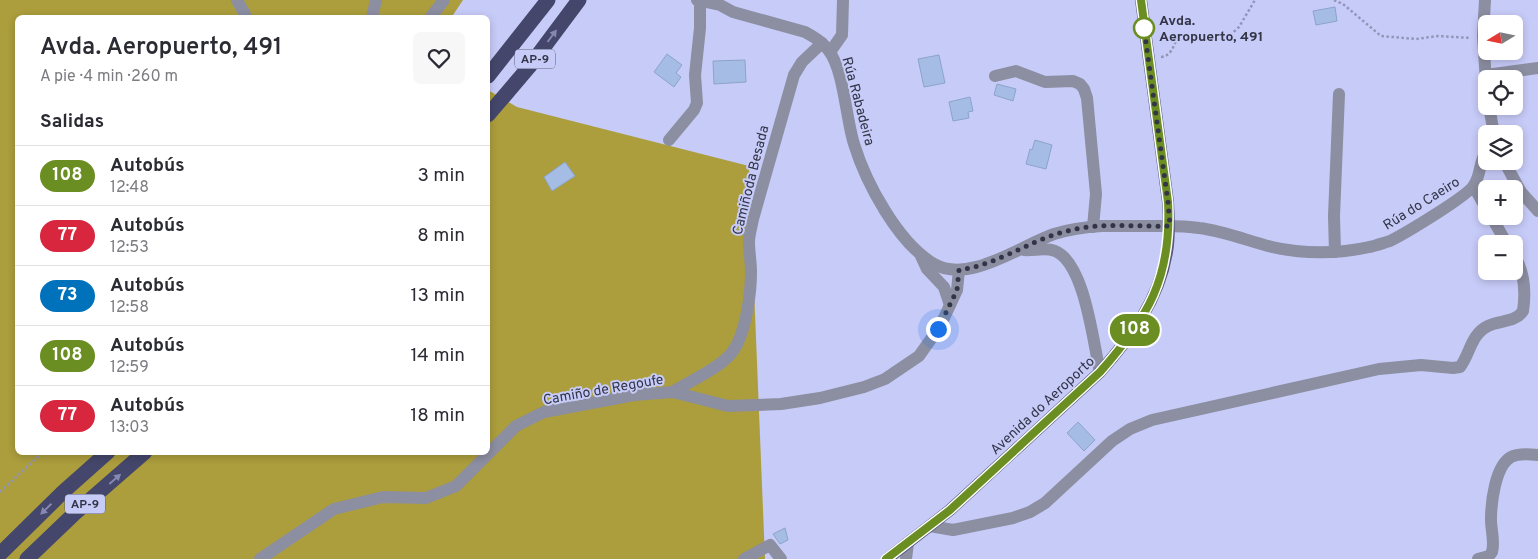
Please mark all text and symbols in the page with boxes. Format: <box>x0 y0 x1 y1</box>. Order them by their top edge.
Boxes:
place label: Avda. Aeropuerto, 491 <box>1159 13 1263 46</box>
north arrow <box>1478 15 1522 60</box>
map controls <box>1478 15 1523 280</box>
marker: Avda. Aeropuerto, 491 <box>1133 17 1155 39</box>
one-way arrow <box>546 30 557 43</box>
button: heart <box>413 32 465 84</box>
text: Avda. Aeropuerto, 491 <box>40 33 282 63</box>
road number: AP-9 <box>515 50 555 68</box>
street label: Rúa Rabadeira <box>838 55 878 148</box>
text: A pie · 4 min · 260 m <box>40 67 178 87</box>
button: locate <box>1478 70 1523 115</box>
text: Salidas <box>40 110 104 134</box>
street label: Camiñoda Besada <box>730 124 773 237</box>
button: layers <box>1478 125 1523 170</box>
text: Autobús <box>110 154 185 178</box>
text: 108 <box>52 164 83 187</box>
text: 3 min <box>417 164 465 188</box>
street label: Rúa do Caeiro <box>1380 174 1463 235</box>
text: 12:48 <box>110 178 149 198</box>
button: + <box>1478 180 1523 225</box>
text: Autobús <box>110 214 185 238</box>
text: 77 <box>58 224 77 247</box>
text: 8 min <box>417 224 465 248</box>
button: − <box>1478 235 1523 280</box>
text: 12:53 <box>110 238 149 258</box>
text: Autobús <box>110 274 185 298</box>
text: 73 <box>57 284 78 307</box>
text: 13 min <box>410 284 465 308</box>
text: 12:58 <box>110 298 149 318</box>
line badge: 108 <box>1106 314 1164 346</box>
your location <box>926 317 951 342</box>
text: 108 <box>1120 318 1150 341</box>
text: Autobús <box>110 334 185 358</box>
text: 108 <box>52 344 83 367</box>
text: 14 min <box>410 344 465 368</box>
street label: Avenida do Aeroporto <box>987 353 1099 459</box>
text: 12:59 <box>110 358 149 378</box>
street label: Camiño de Regoufe <box>542 372 665 409</box>
text: Autobús <box>110 394 185 418</box>
text: 77 <box>58 404 77 427</box>
text: 18 min <box>410 404 465 428</box>
text: 13:03 <box>110 418 149 438</box>
one-way arrow <box>108 473 121 484</box>
road number: AP-9 <box>65 494 105 514</box>
one-way arrow <box>41 503 53 515</box>

